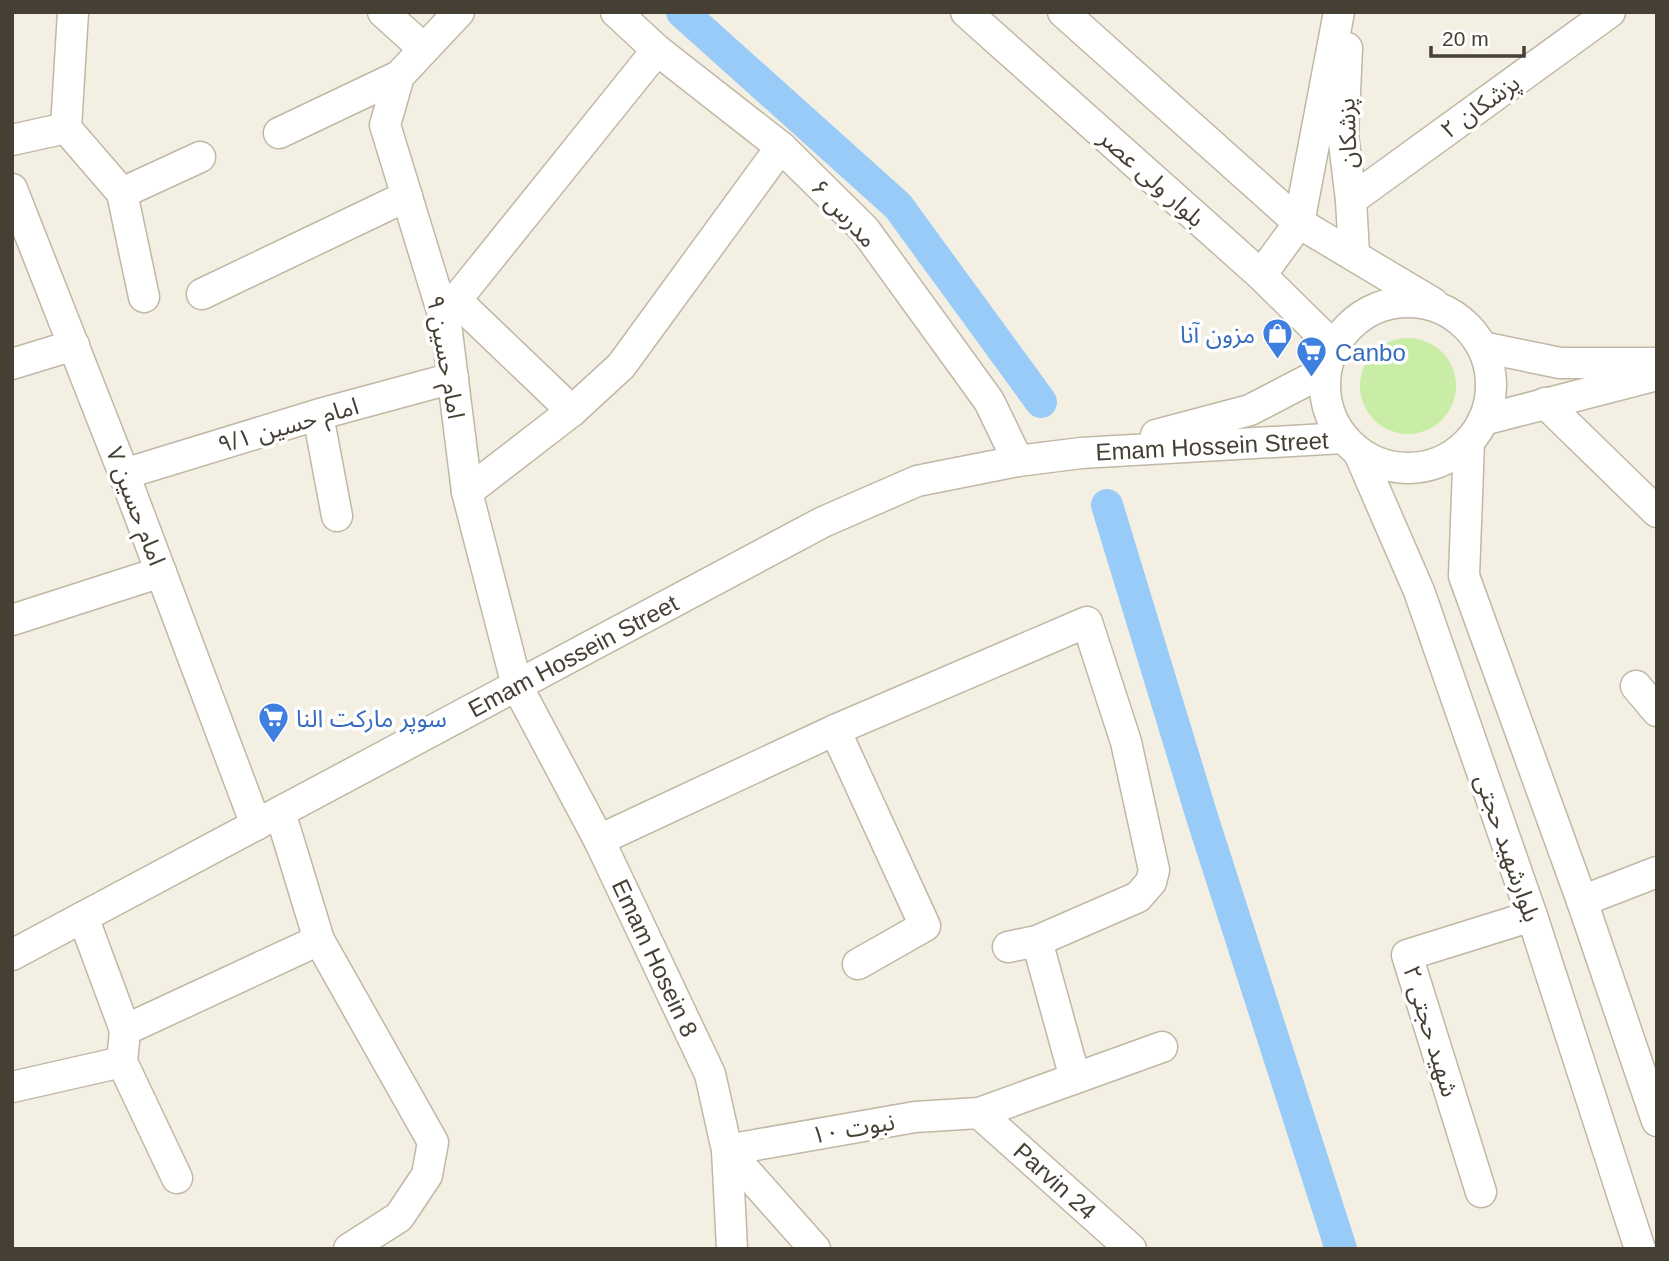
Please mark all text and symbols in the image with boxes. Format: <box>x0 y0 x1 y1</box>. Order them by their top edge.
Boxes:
scale bar <box>1431 14 1524 58</box>
text: 20 m <box>1442 27 1489 50</box>
street label: پزشکان ۲ <box>1435 68 1526 145</box>
street label: پزشکان <box>1332 97 1364 169</box>
street label: بلوار ولی عصر <box>1093 123 1210 233</box>
street label: مدرس ۶ <box>805 173 882 253</box>
street label: امام حسین ۹ <box>417 293 470 422</box>
shop icon: مزون آنا <box>1261 317 1295 361</box>
place label: مزون آنا <box>1180 321 1255 349</box>
supermarket icon: Canbo <box>1295 335 1329 379</box>
place label: Canbo <box>1335 339 1406 366</box>
street label: امام حسین ۹/۱ <box>214 392 363 463</box>
street label: Emam Hossein Street <box>1095 426 1330 466</box>
street label: امام حسین ۷ <box>96 443 171 571</box>
street label: Emam Hossein Street <box>464 589 683 723</box>
supermarket icon: سوپر مارکت النا <box>256 701 290 745</box>
place label: سوپر مارکت النا <box>296 705 447 734</box>
street label: بلوارشهید حجتی <box>1469 771 1546 926</box>
street label: Emam Hosein 8 <box>607 875 703 1041</box>
street label: شهید حجتی ۲ <box>1398 962 1464 1100</box>
street label: نبوت ۱۰ <box>809 1107 897 1150</box>
street label: Parvin 24 <box>1008 1137 1102 1225</box>

